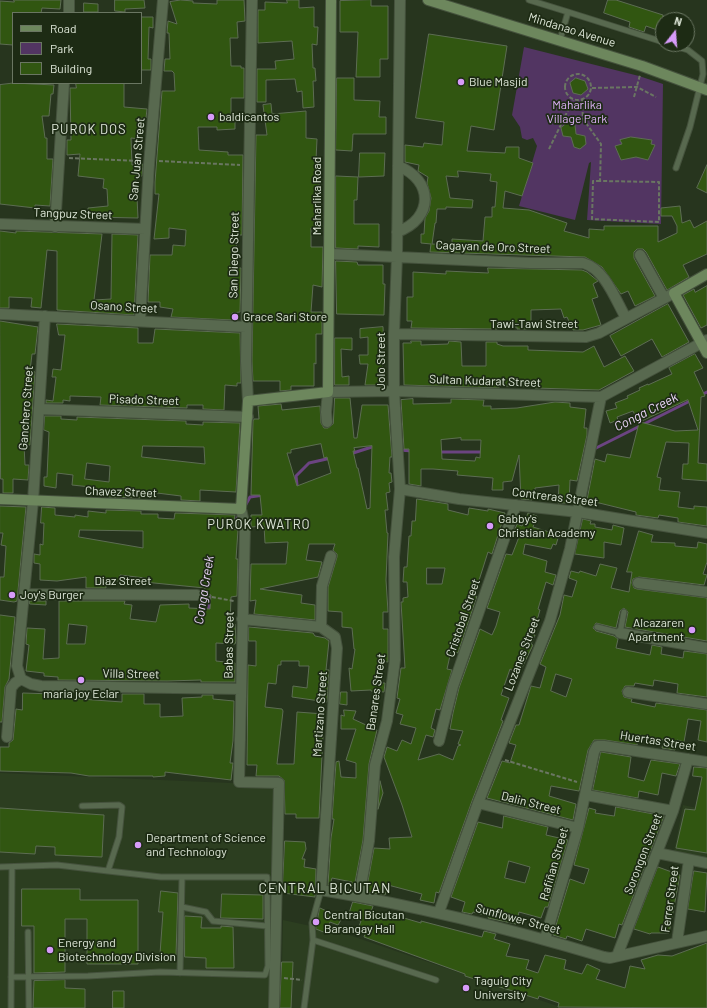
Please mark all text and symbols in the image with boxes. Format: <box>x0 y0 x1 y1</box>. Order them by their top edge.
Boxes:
street label: Mindanao Avenue <box>527 10 617 50</box>
legend <box>12 12 142 84</box>
north arrow <box>655 12 695 52</box>
text: N <box>673 14 684 28</box>
text: Road <box>50 21 77 35</box>
text: Park <box>50 41 74 55</box>
text: Building <box>50 61 92 75</box>
place label: Blue Masjid <box>469 75 528 89</box>
marker: Blue Masjid <box>456 77 466 87</box>
park label: Maharlika Village Park <box>547 98 607 126</box>
place label: baldicantos <box>219 110 279 124</box>
marker: baldicantos <box>206 112 216 122</box>
street label: San Juan Street <box>126 117 148 201</box>
district label: PUROK DOS <box>51 122 127 138</box>
street label: Maharlika Road <box>310 157 324 235</box>
street label: Tangpuz Street <box>33 205 113 223</box>
street label: San Diego Street <box>226 211 242 299</box>
street label: Cagayan de Oro Street <box>435 238 551 256</box>
street label: Osano Street <box>90 298 158 316</box>
place label: Grace Sari Store <box>243 310 327 324</box>
marker: Grace Sari Store <box>230 312 240 322</box>
street label: Tawi-Tawi Street <box>490 317 578 331</box>
street label: Jolo Street <box>374 332 388 390</box>
street label: Ganchero Street <box>16 365 36 451</box>
street label: Sultan Kudarat Street <box>429 372 541 390</box>
water label: Conga Creek <box>612 389 680 435</box>
street label: Pisado Street <box>109 392 179 408</box>
street label: Chavez Street <box>85 484 157 500</box>
street label: Contreras Street <box>511 485 599 509</box>
place label: Gabby's Christian Academy <box>498 512 595 540</box>
district label: PUROK KWATRO <box>207 517 311 533</box>
marker: Gabby's Christian Academy <box>485 521 495 531</box>
water label: Conga Creek <box>191 555 217 625</box>
street label: Diaz Street <box>94 574 152 588</box>
street label: Cristobal Street <box>443 577 483 659</box>
place label: Joy's Burger <box>20 588 83 602</box>
marker: Joy's Burger <box>7 590 17 600</box>
street label: Babas Street <box>221 611 237 679</box>
street label: Lozanes Street <box>501 615 543 693</box>
place label: Alcazaren Apartment <box>628 616 684 644</box>
marker: Alcazaren Apartment <box>687 625 697 635</box>
street label: Banares Street <box>363 653 389 731</box>
street label: Villa Street <box>102 666 160 682</box>
street label: Martizano Street <box>310 670 330 758</box>
marker: maria joy Eclar <box>76 675 86 685</box>
place label: maria joy Eclar <box>43 687 119 701</box>
street label: Huertas Street <box>619 728 697 754</box>
street label: Dalin Street <box>500 789 562 817</box>
street label: Sorongon Street <box>621 812 665 896</box>
street label: Rafiñan Street <box>537 826 571 902</box>
place label: Department of Science and Technology <box>146 831 266 859</box>
marker: Department of Science and Technology <box>133 840 143 850</box>
street label: Ferrer Street <box>658 865 682 933</box>
district label: CENTRAL BICUTAN <box>259 880 391 896</box>
street label: Sunflower Street <box>474 901 562 937</box>
place label: Central Bicutan Barangay Hall <box>324 908 404 936</box>
marker: Central Bicutan Barangay Hall <box>311 917 321 927</box>
place label: Energy and Biotechnology Division <box>58 936 176 964</box>
marker: Energy and Biotechnology Division <box>45 945 55 955</box>
place label: Taguig City University <box>474 974 532 1002</box>
marker: Taguig City University <box>461 983 471 993</box>

